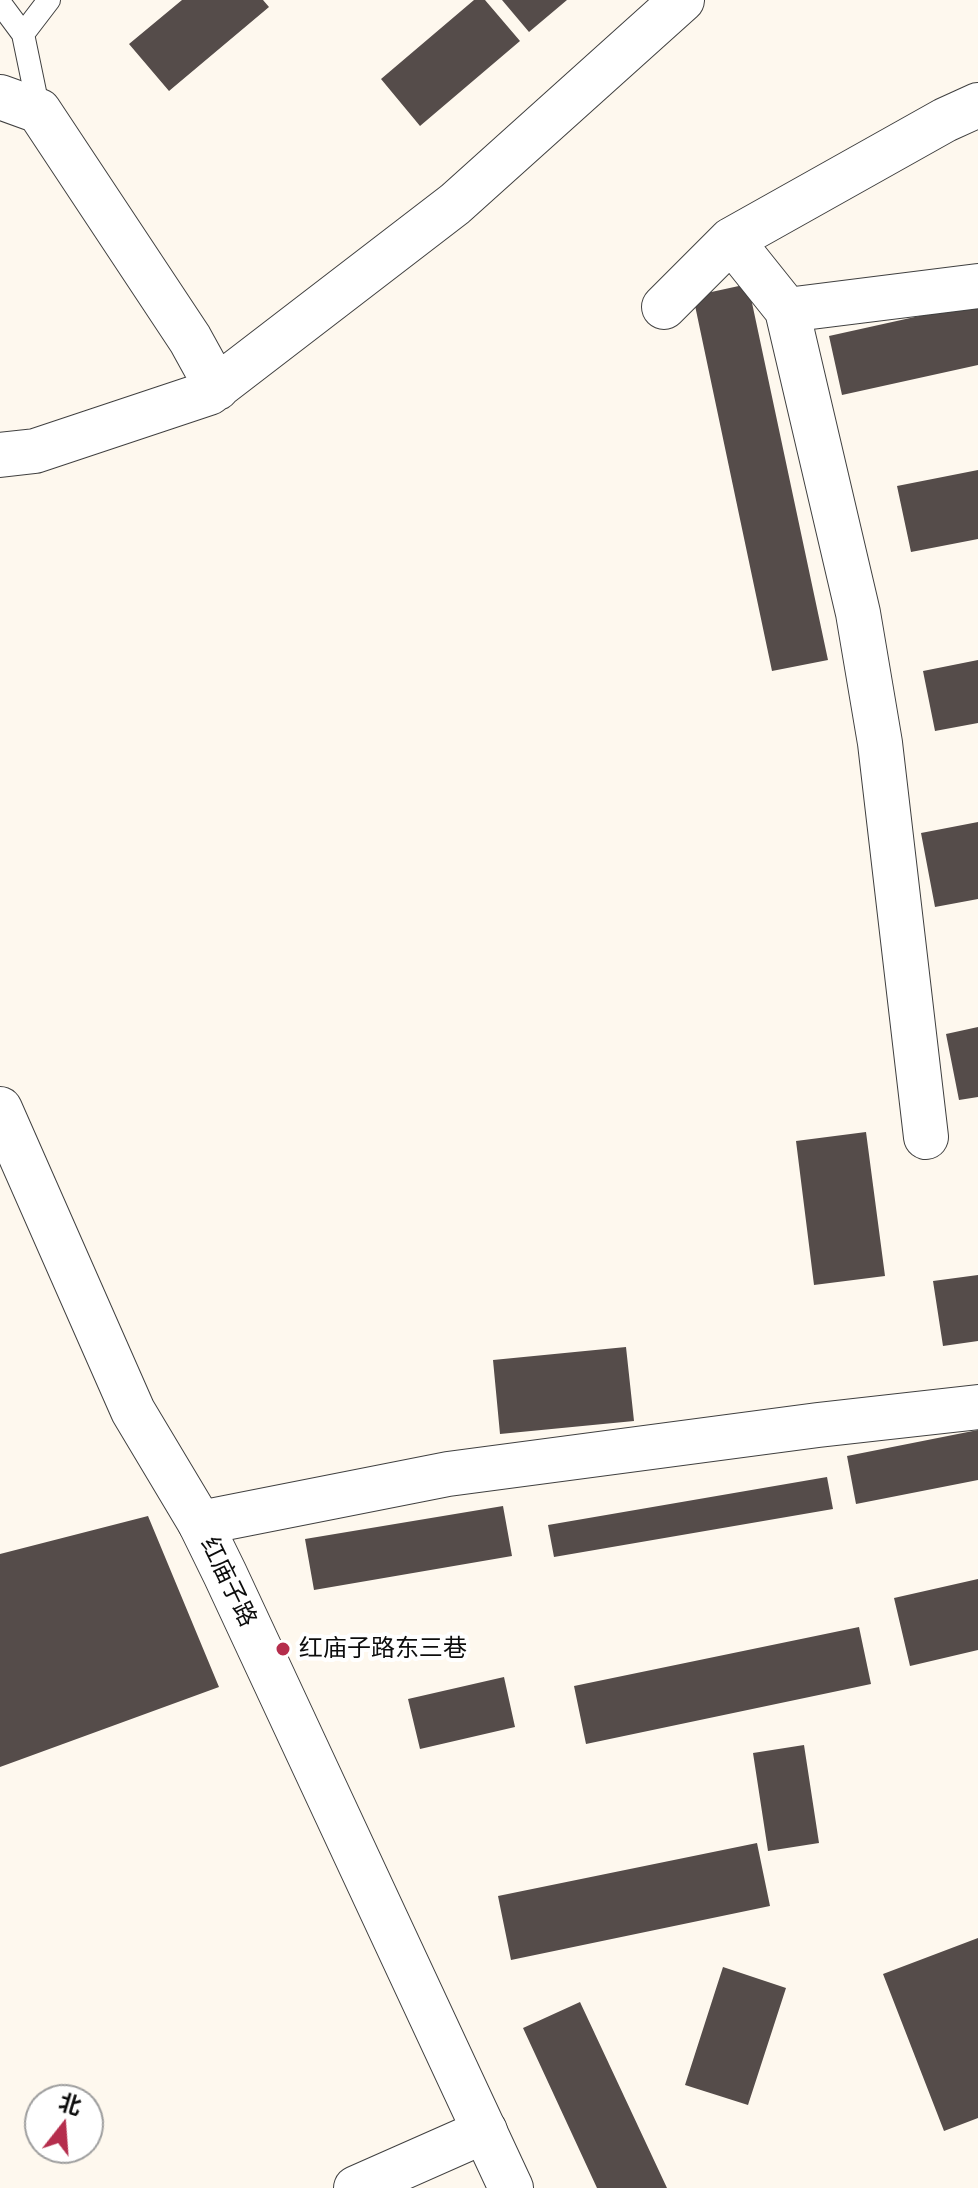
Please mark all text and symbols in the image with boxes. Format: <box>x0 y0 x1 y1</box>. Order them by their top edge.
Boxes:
street label: 红庙子路 <box>194 1533 262 1631</box>
place label: 红庙子路东三巷 <box>299 1635 467 1663</box>
marker: 红庙子路东三巷 <box>274 1640 292 1658</box>
text: 北 <box>55 2083 86 2121</box>
north arrow <box>24 2084 104 2164</box>

